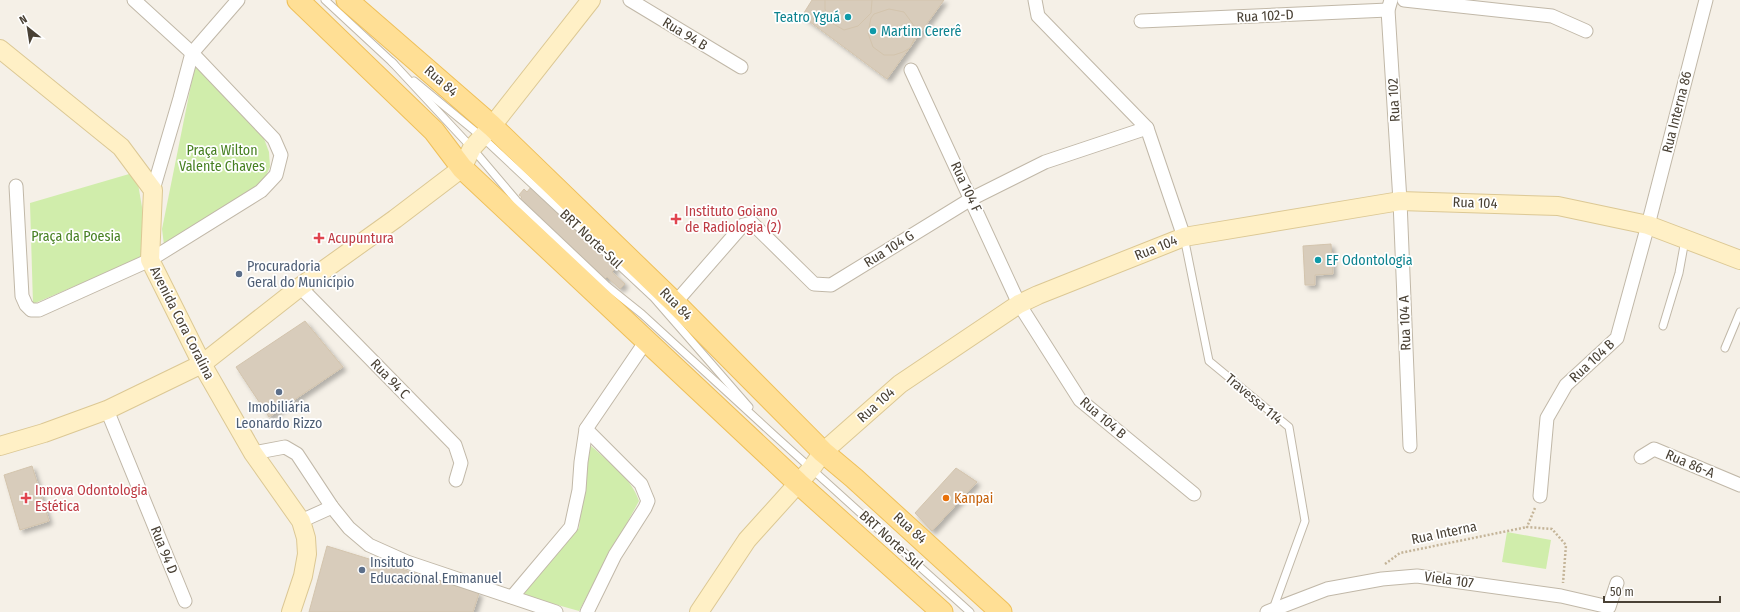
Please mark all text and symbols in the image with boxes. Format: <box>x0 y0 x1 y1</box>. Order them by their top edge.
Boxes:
street label: Rua 102-D <box>1236 6 1294 26</box>
north arrow <box>8 8 48 48</box>
place label: Teatro Yguá <box>774 9 840 26</box>
text: N <box>17 12 29 27</box>
marker: Teatro Yguá <box>843 12 853 22</box>
street label: Rua 94 B <box>659 14 711 54</box>
place label: Martim Cererê <box>881 23 962 40</box>
marker: Martim Cererê <box>868 26 878 36</box>
street label: Rua 84 <box>421 62 461 100</box>
street label: Rua Interna 86 <box>1659 69 1695 155</box>
street label: Rua 102 <box>1384 78 1404 122</box>
park label: Praça Wilton Valente Chaves <box>179 142 265 175</box>
street label: Rua 104 F <box>947 159 985 215</box>
street label: Rua 104 <box>1452 194 1498 212</box>
place label: Instituto Goiano de Radiologia (2) <box>685 203 781 236</box>
street label: BRT Norte-Sul <box>556 206 626 272</box>
marker: Instituto Goiano de Radiologia (2) <box>670 213 682 225</box>
street label: Rua 104 G <box>861 227 917 271</box>
park label: Praça da Poesia <box>31 228 121 245</box>
place label: Acupuntura <box>328 230 394 247</box>
marker: Acupuntura <box>313 232 325 244</box>
street label: Rua 104 <box>1132 232 1180 264</box>
place label: EF Odontologia <box>1326 252 1413 269</box>
marker: EF Odontologia <box>1313 255 1323 265</box>
place label: Procuradoria Geral do Município <box>247 258 354 291</box>
street label: Avenida Cora Coralina <box>146 264 218 383</box>
marker: Procuradoria Geral do Município <box>234 269 244 279</box>
street label: Rua 84 <box>656 284 696 324</box>
street label: Rua 104 A <box>1396 294 1414 351</box>
street label: Rua 104 B <box>1566 336 1618 386</box>
street label: Rua 94 C <box>367 355 413 403</box>
street label: Travessa 114 <box>1222 370 1286 428</box>
street label: Rua 104 <box>854 384 898 426</box>
marker: Imobiliária Leonardo Rizzo <box>274 387 284 397</box>
street label: Rua 104 B <box>1076 393 1130 443</box>
place label: Imobiliária Leonardo Rizzo <box>236 399 322 432</box>
street label: Rua 86-A <box>1663 446 1718 482</box>
place label: Innova Odontologia Estética <box>35 482 148 515</box>
place label: Kanpai <box>954 490 993 507</box>
marker: Innova Odontologia Estética <box>20 492 32 504</box>
marker: Kanpai <box>941 493 951 503</box>
street label: BRT Norte-Sul <box>856 507 926 573</box>
street label: Rua 84 <box>890 509 930 547</box>
street label: Rua Interna <box>1410 518 1478 548</box>
street label: Rua 94 D <box>147 524 181 576</box>
place label: Insituto Educacional Emmanuel <box>370 554 502 587</box>
marker: Insituto Educacional Emmanuel <box>357 565 367 575</box>
street label: Viela 107 <box>1423 568 1475 592</box>
scale bar <box>1604 578 1720 604</box>
text: 50 m <box>1610 585 1634 599</box>

